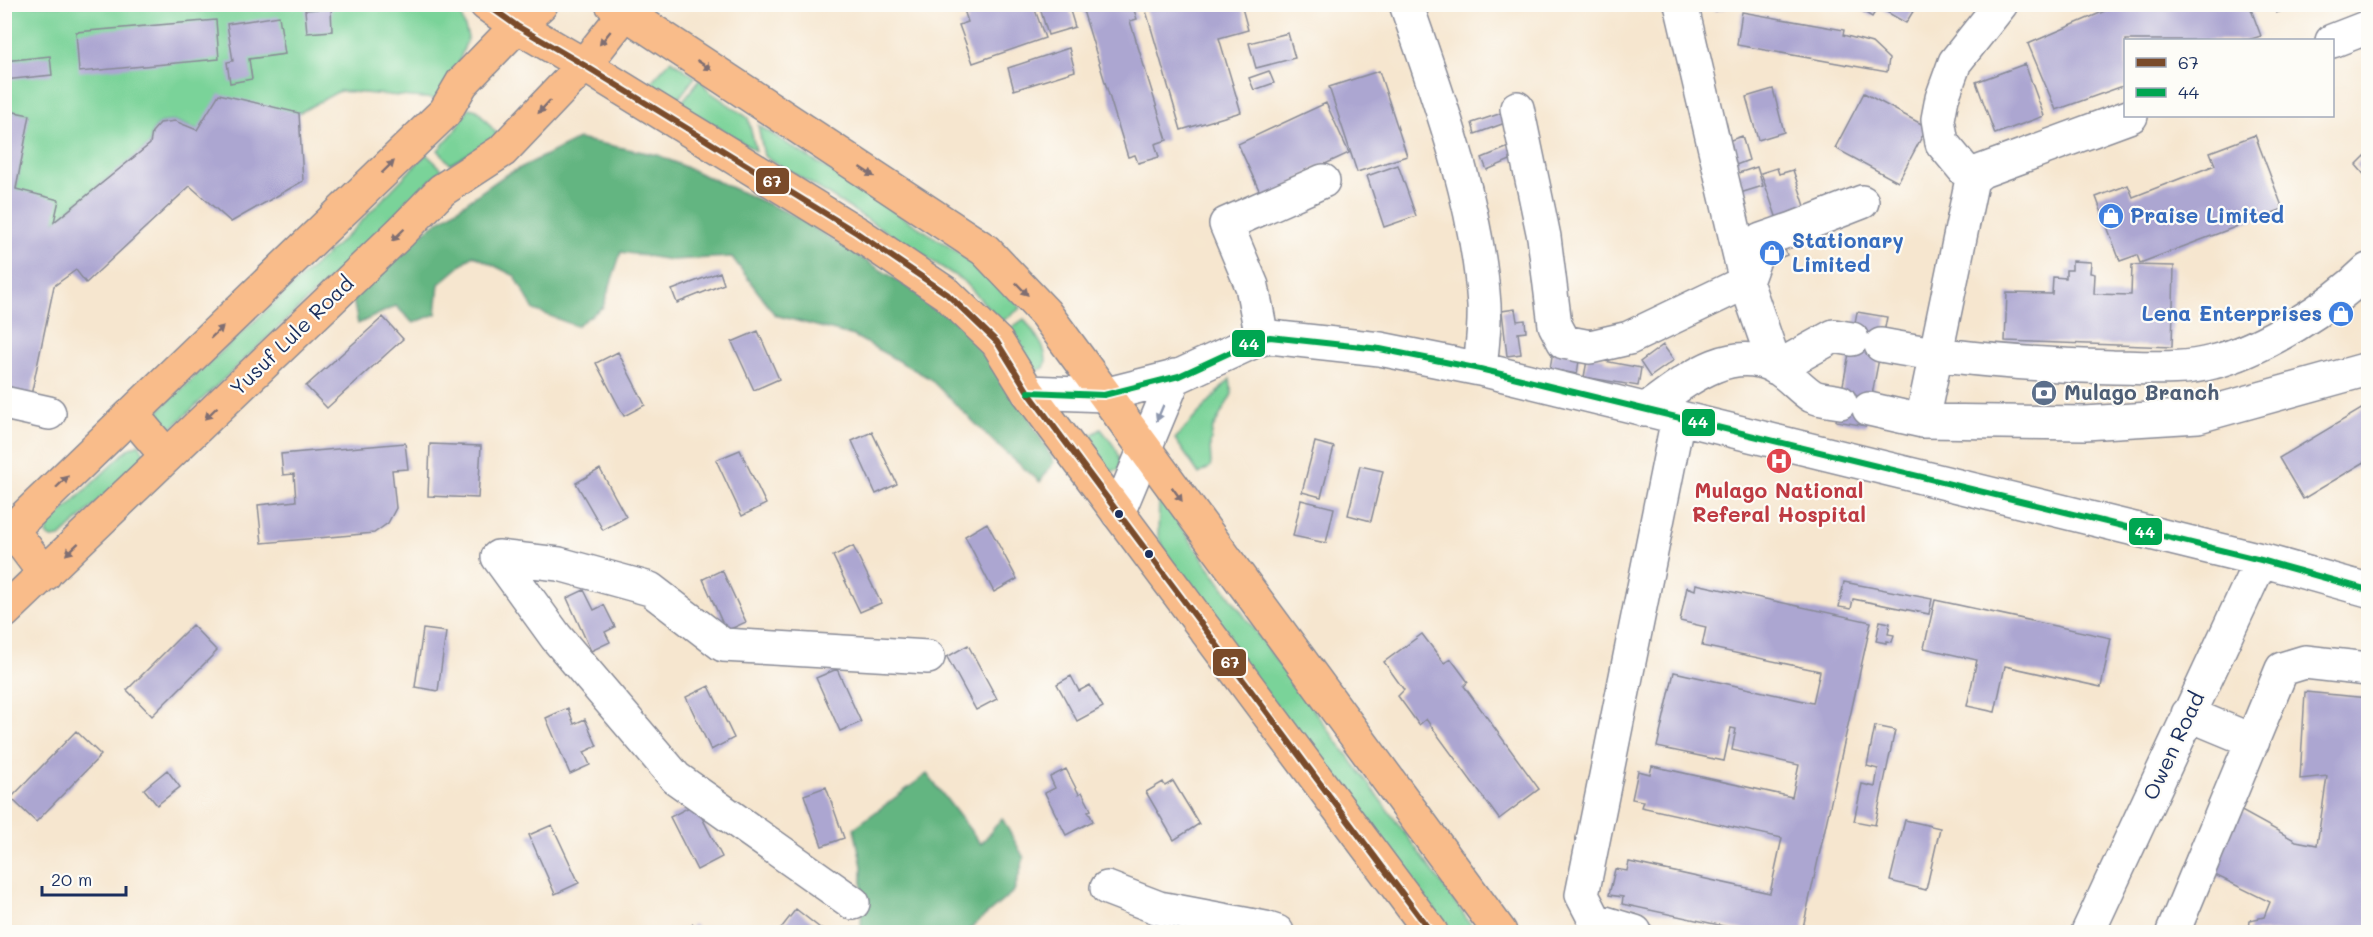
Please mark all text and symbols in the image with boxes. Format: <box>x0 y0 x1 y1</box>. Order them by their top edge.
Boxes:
one-way arrow <box>599 31 611 46</box>
legend <box>2124 39 2334 117</box>
text: 67 <box>2178 50 2199 74</box>
one-way arrow <box>696 59 712 70</box>
text: 44 <box>2178 80 2200 104</box>
one-way arrow <box>537 100 551 114</box>
one-way arrow <box>381 161 395 175</box>
one-way arrow <box>858 166 874 178</box>
line badge: 67 <box>755 167 790 195</box>
text: 67 <box>763 170 781 191</box>
shop icon: Praise Limited <box>2096 201 2126 231</box>
place label: Praise Limited <box>2130 201 2284 228</box>
place label: Stationary Limited <box>1792 226 1904 277</box>
one-way arrow <box>391 228 406 242</box>
shop icon: Stationary Limited <box>1757 238 1787 268</box>
street label: Yusuf Lule Road <box>223 269 358 401</box>
one-way arrow <box>1014 281 1028 295</box>
place label: Lena Enterprises <box>2142 299 2322 326</box>
shop icon: Lena Enterprises <box>2326 299 2356 329</box>
one-way arrow <box>210 325 225 339</box>
line badge: 44 <box>1231 329 1266 358</box>
text: 44 <box>1239 333 1259 354</box>
bank icon: Mulago Branch <box>2029 378 2059 408</box>
place label: Mulago Branch <box>2064 378 2219 405</box>
one-way arrow <box>1155 404 1164 422</box>
one-way arrow <box>204 406 219 420</box>
line badge: 44 <box>1681 408 1716 437</box>
text: 44 <box>1688 411 1708 432</box>
hospital icon: Mulago National Referal Hospital <box>1764 446 1794 476</box>
one-way arrow <box>54 475 68 489</box>
place label: Mulago National Referal Hospital <box>1692 476 1866 527</box>
one-way arrow <box>1171 486 1183 502</box>
unlabelled marker <box>1113 508 1125 520</box>
line badge: 44 <box>2128 517 2163 546</box>
text: 44 <box>2135 521 2155 542</box>
one-way arrow <box>64 542 79 556</box>
unlabelled marker <box>1143 548 1155 560</box>
line badge: 67 <box>1212 648 1247 677</box>
text: 67 <box>1221 651 1239 672</box>
street label: Owen Road <box>2136 687 2210 804</box>
scale bar <box>42 859 126 897</box>
text: 20 m <box>51 867 92 891</box>

